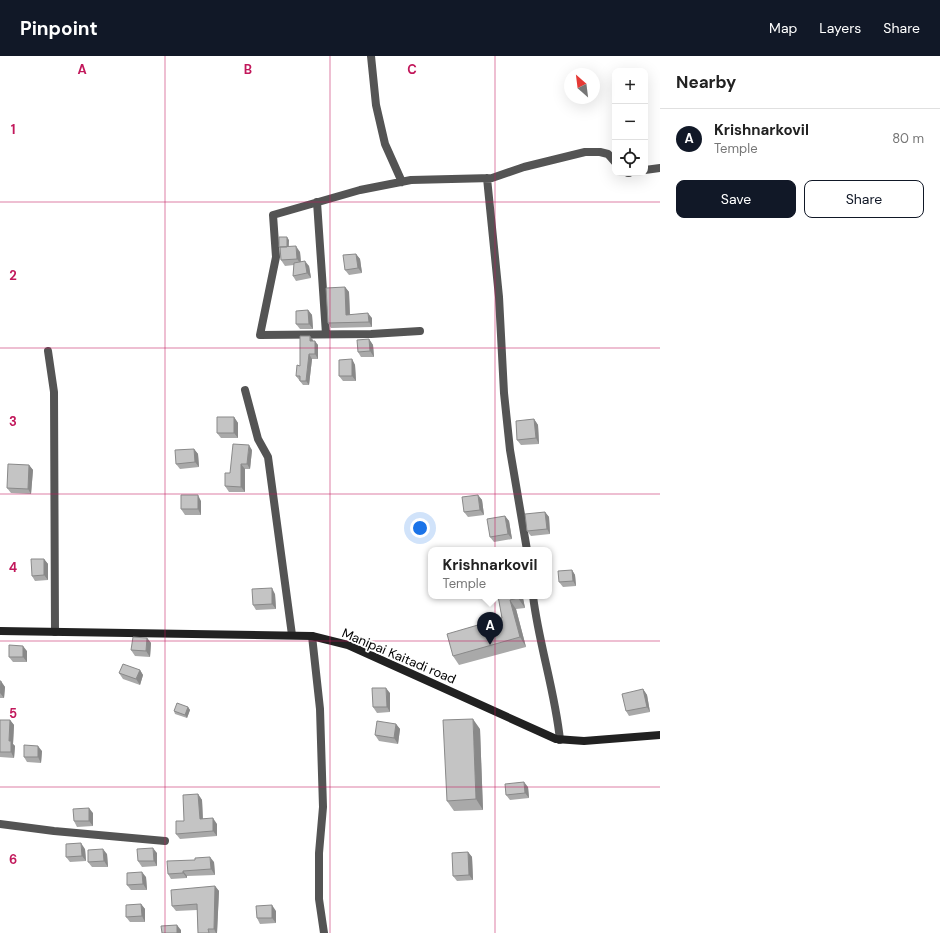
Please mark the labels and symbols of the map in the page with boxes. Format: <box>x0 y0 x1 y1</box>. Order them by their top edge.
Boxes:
text: A <box>77 61 87 78</box>
text: B <box>244 61 252 78</box>
text: C <box>407 61 417 78</box>
north arrow <box>564 68 600 104</box>
text: 1 <box>11 121 15 138</box>
text: 2 <box>9 267 17 284</box>
text: 3 <box>9 413 17 430</box>
your location <box>410 518 430 538</box>
text: 4 <box>9 559 17 576</box>
pin: A <box>477 612 503 645</box>
street label: Manipai Kaitadi road <box>339 624 459 688</box>
text: 5 <box>9 705 17 722</box>
text: 6 <box>9 851 17 868</box>

